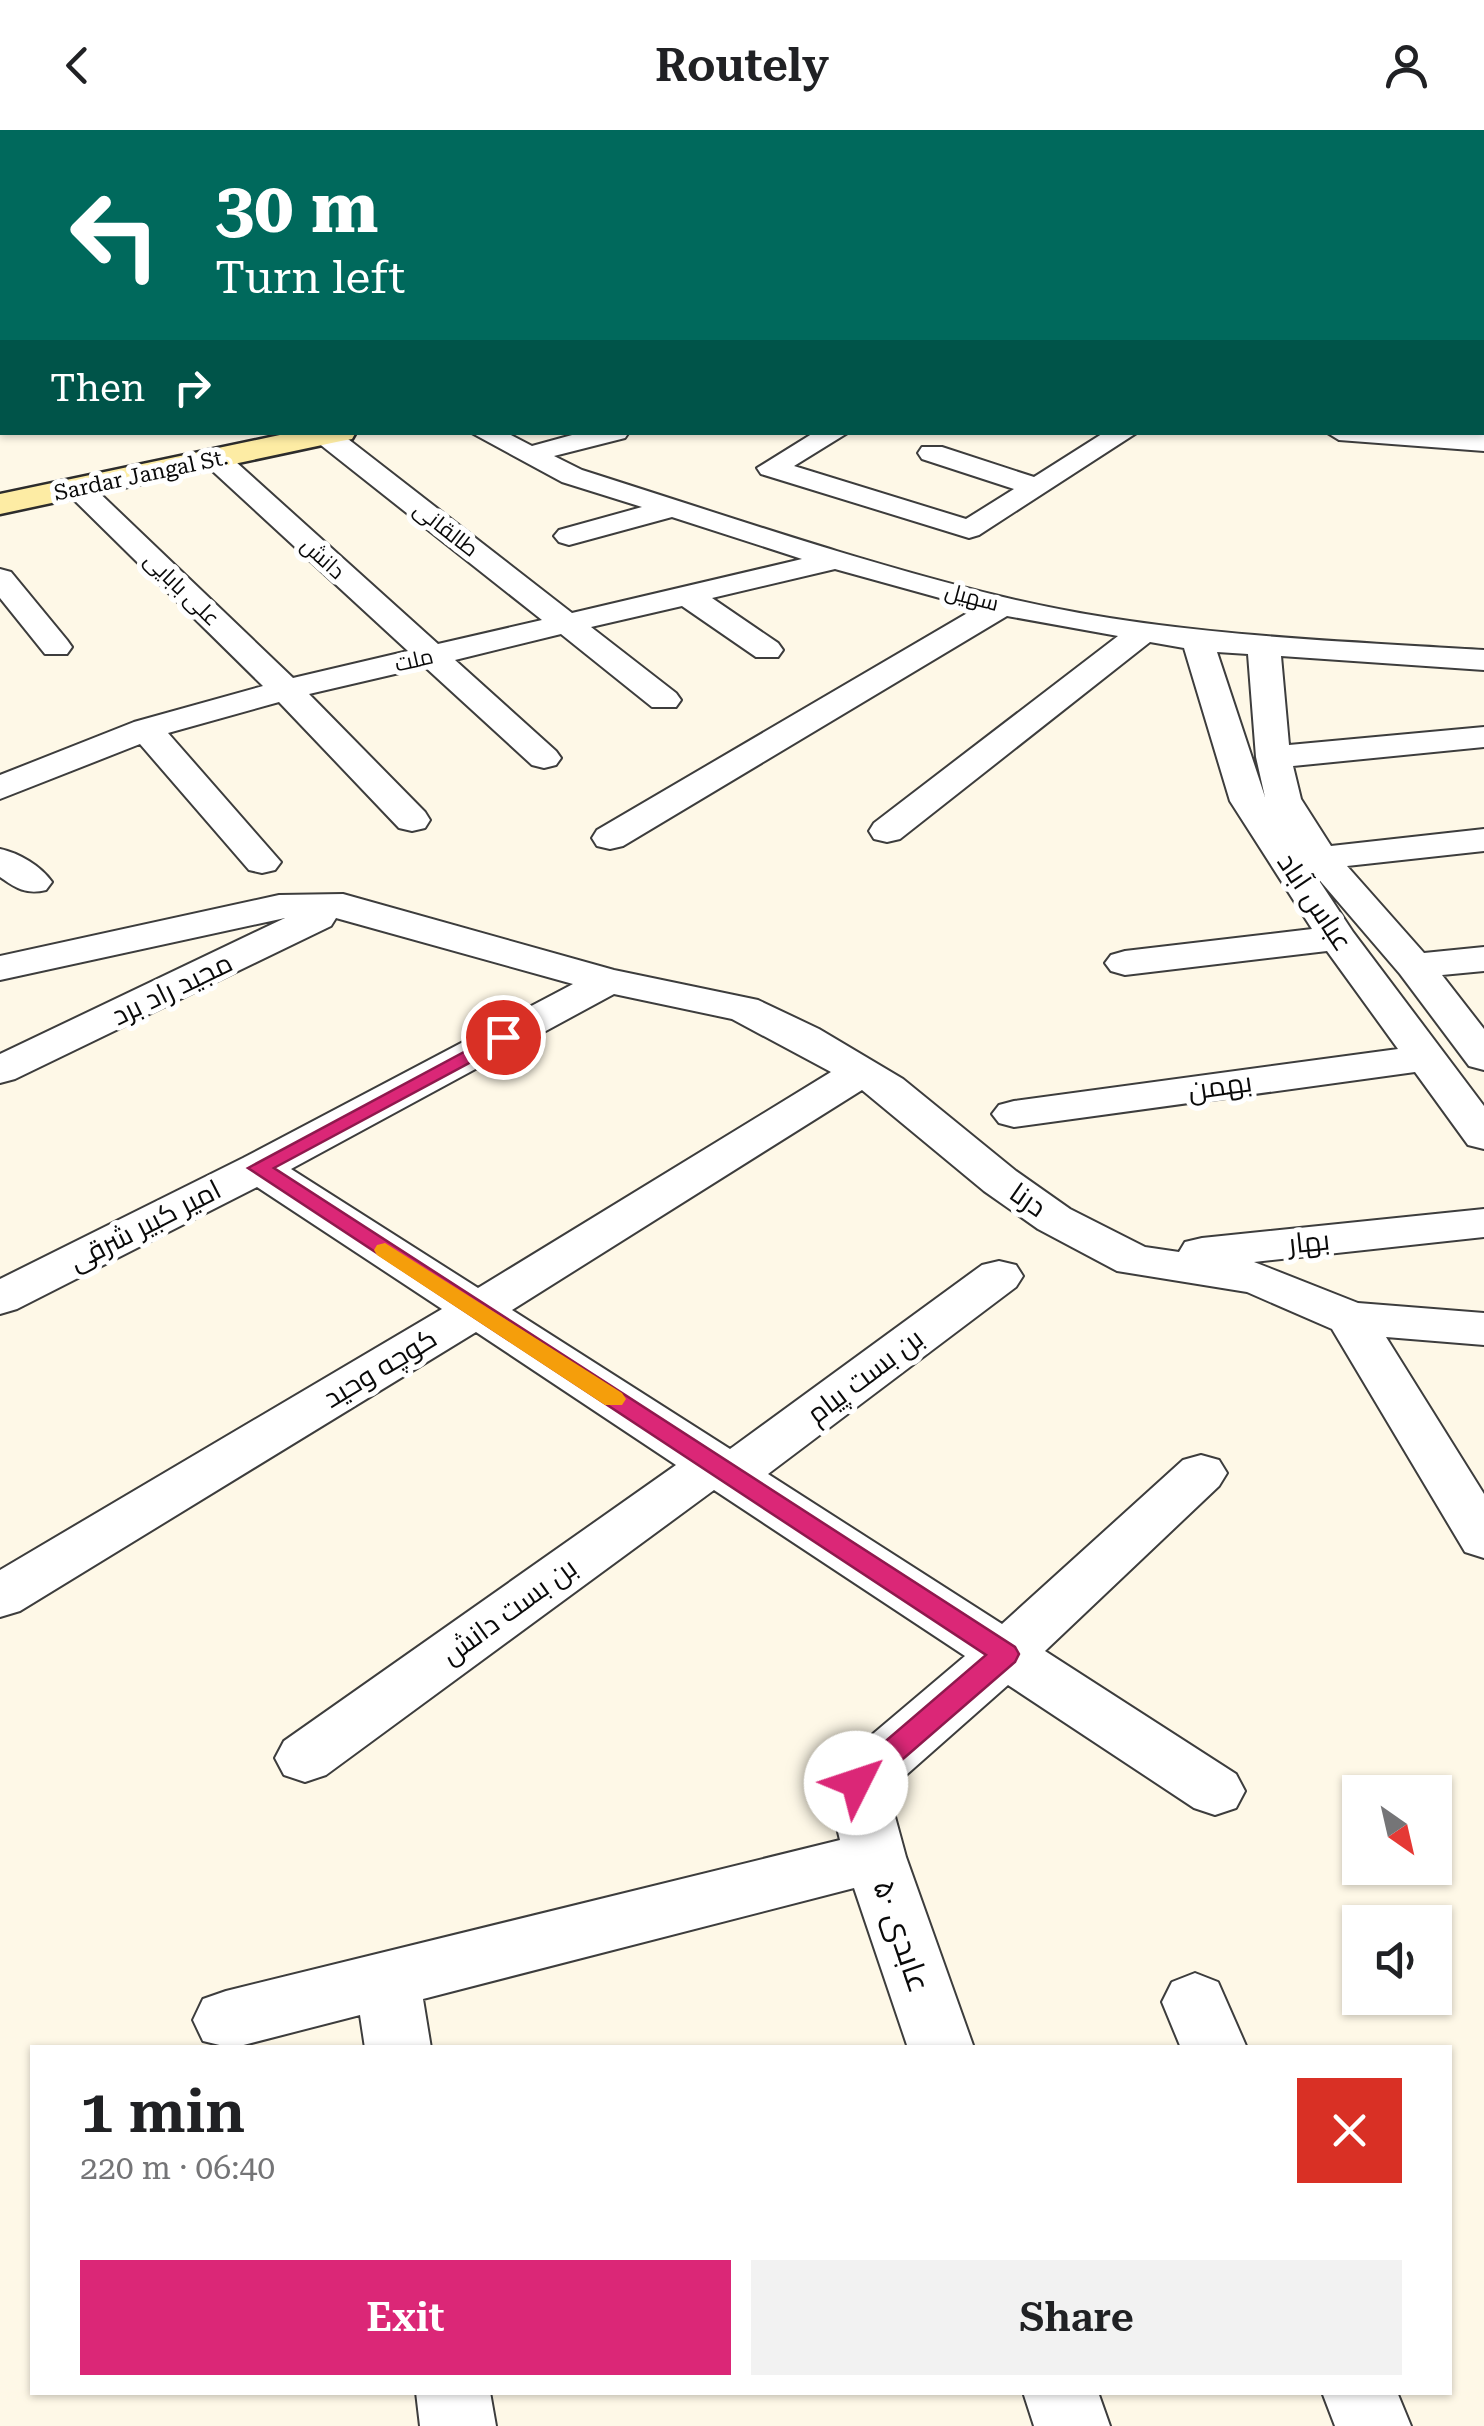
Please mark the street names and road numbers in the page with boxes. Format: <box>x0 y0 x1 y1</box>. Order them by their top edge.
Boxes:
street label: Sardar Jangal St. <box>52 444 230 506</box>
street label: طالقانی <box>408 496 483 563</box>
street label: دانش <box>295 532 350 585</box>
street label: علی بابایی <box>139 547 225 632</box>
street label: سهیل <box>942 578 1002 617</box>
street label: ملت <box>392 643 436 677</box>
street label: عباس آباد <box>1270 847 1360 957</box>
street label: مجید راد برد <box>106 946 238 1032</box>
street label: بهمن <box>1186 1065 1254 1107</box>
street label: امیر کبیر شرقی <box>64 1173 226 1277</box>
street label: درنا <box>1004 1176 1052 1224</box>
street label: بهار <box>1285 1223 1331 1261</box>
street label: کوچه وحید <box>317 1321 444 1416</box>
street label: بن بست پیام <box>800 1322 932 1433</box>
street label: بن بست دانش <box>435 1551 583 1671</box>
street label: عابدی ۵۰ <box>865 1875 939 1997</box>

